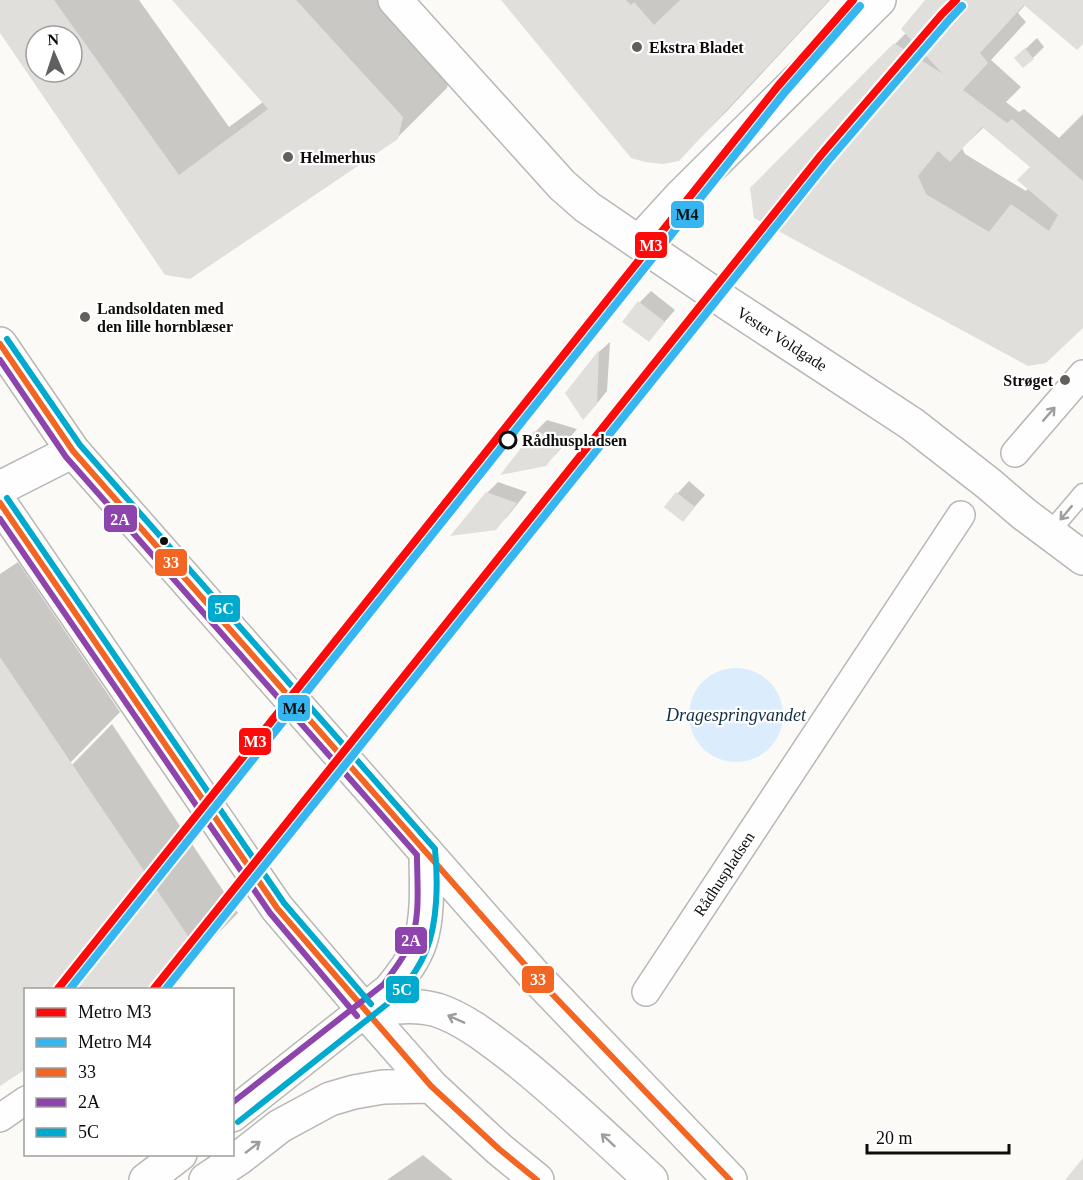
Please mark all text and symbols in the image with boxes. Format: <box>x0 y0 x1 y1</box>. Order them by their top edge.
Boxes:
north arrow <box>24 24 84 84</box>
text: N <box>47 31 60 48</box>
place label: Ekstra Bladet <box>649 39 744 56</box>
marker: Ekstra Bladet <box>630 40 644 54</box>
place label: Helmerhus <box>300 149 376 166</box>
marker: Helmerhus <box>281 150 295 164</box>
line badge: M4 <box>670 200 705 229</box>
text: M4 <box>675 206 699 223</box>
line badge: M3 <box>634 231 668 259</box>
text: M3 <box>639 237 663 254</box>
place label: Landsoldaten med den lille hornblæser <box>97 300 233 335</box>
street label: Vester Voldgade <box>733 304 830 375</box>
marker: Landsoldaten med den lille hornblæser <box>78 310 92 324</box>
place label: Strøget <box>1003 372 1054 390</box>
marker: Strøget <box>1058 373 1072 387</box>
one-way arrow <box>1042 407 1056 422</box>
marker: Rådhuspladsen <box>499 431 517 449</box>
place label: Rådhuspladsen <box>522 432 627 450</box>
line badge: 2A <box>103 504 138 533</box>
one-way arrow <box>1059 505 1073 520</box>
text: 2A <box>110 511 130 528</box>
unlabelled marker <box>158 535 170 547</box>
line badge: 33 <box>154 548 188 577</box>
text: 33 <box>163 554 179 571</box>
line badge: 5C <box>207 594 241 623</box>
text: 5C <box>214 600 234 617</box>
line badge: M4 <box>277 694 311 722</box>
text: M4 <box>282 700 306 717</box>
water label: Dragespringvandet <box>665 705 807 725</box>
line badge: M3 <box>238 727 272 756</box>
text: M3 <box>243 733 267 750</box>
street label: Rådhuspladsen <box>690 829 758 920</box>
line badge: 2A <box>394 926 428 955</box>
text: 2A <box>401 932 421 949</box>
line badge: 33 <box>521 965 555 994</box>
text: 33 <box>530 971 546 988</box>
line badge: 5C <box>385 975 420 1004</box>
text: 5C <box>392 981 412 998</box>
legend <box>24 988 234 1156</box>
text: Metro M3 <box>78 1002 152 1022</box>
one-way arrow <box>447 1013 466 1024</box>
text: Metro M4 <box>78 1032 152 1052</box>
text: 33 <box>78 1062 96 1082</box>
text: 2A <box>78 1092 100 1112</box>
scale bar <box>867 1117 1010 1155</box>
text: 5C <box>78 1122 99 1142</box>
text: 20 m <box>876 1128 913 1148</box>
one-way arrow <box>601 1133 616 1147</box>
one-way arrow <box>245 1140 261 1153</box>

